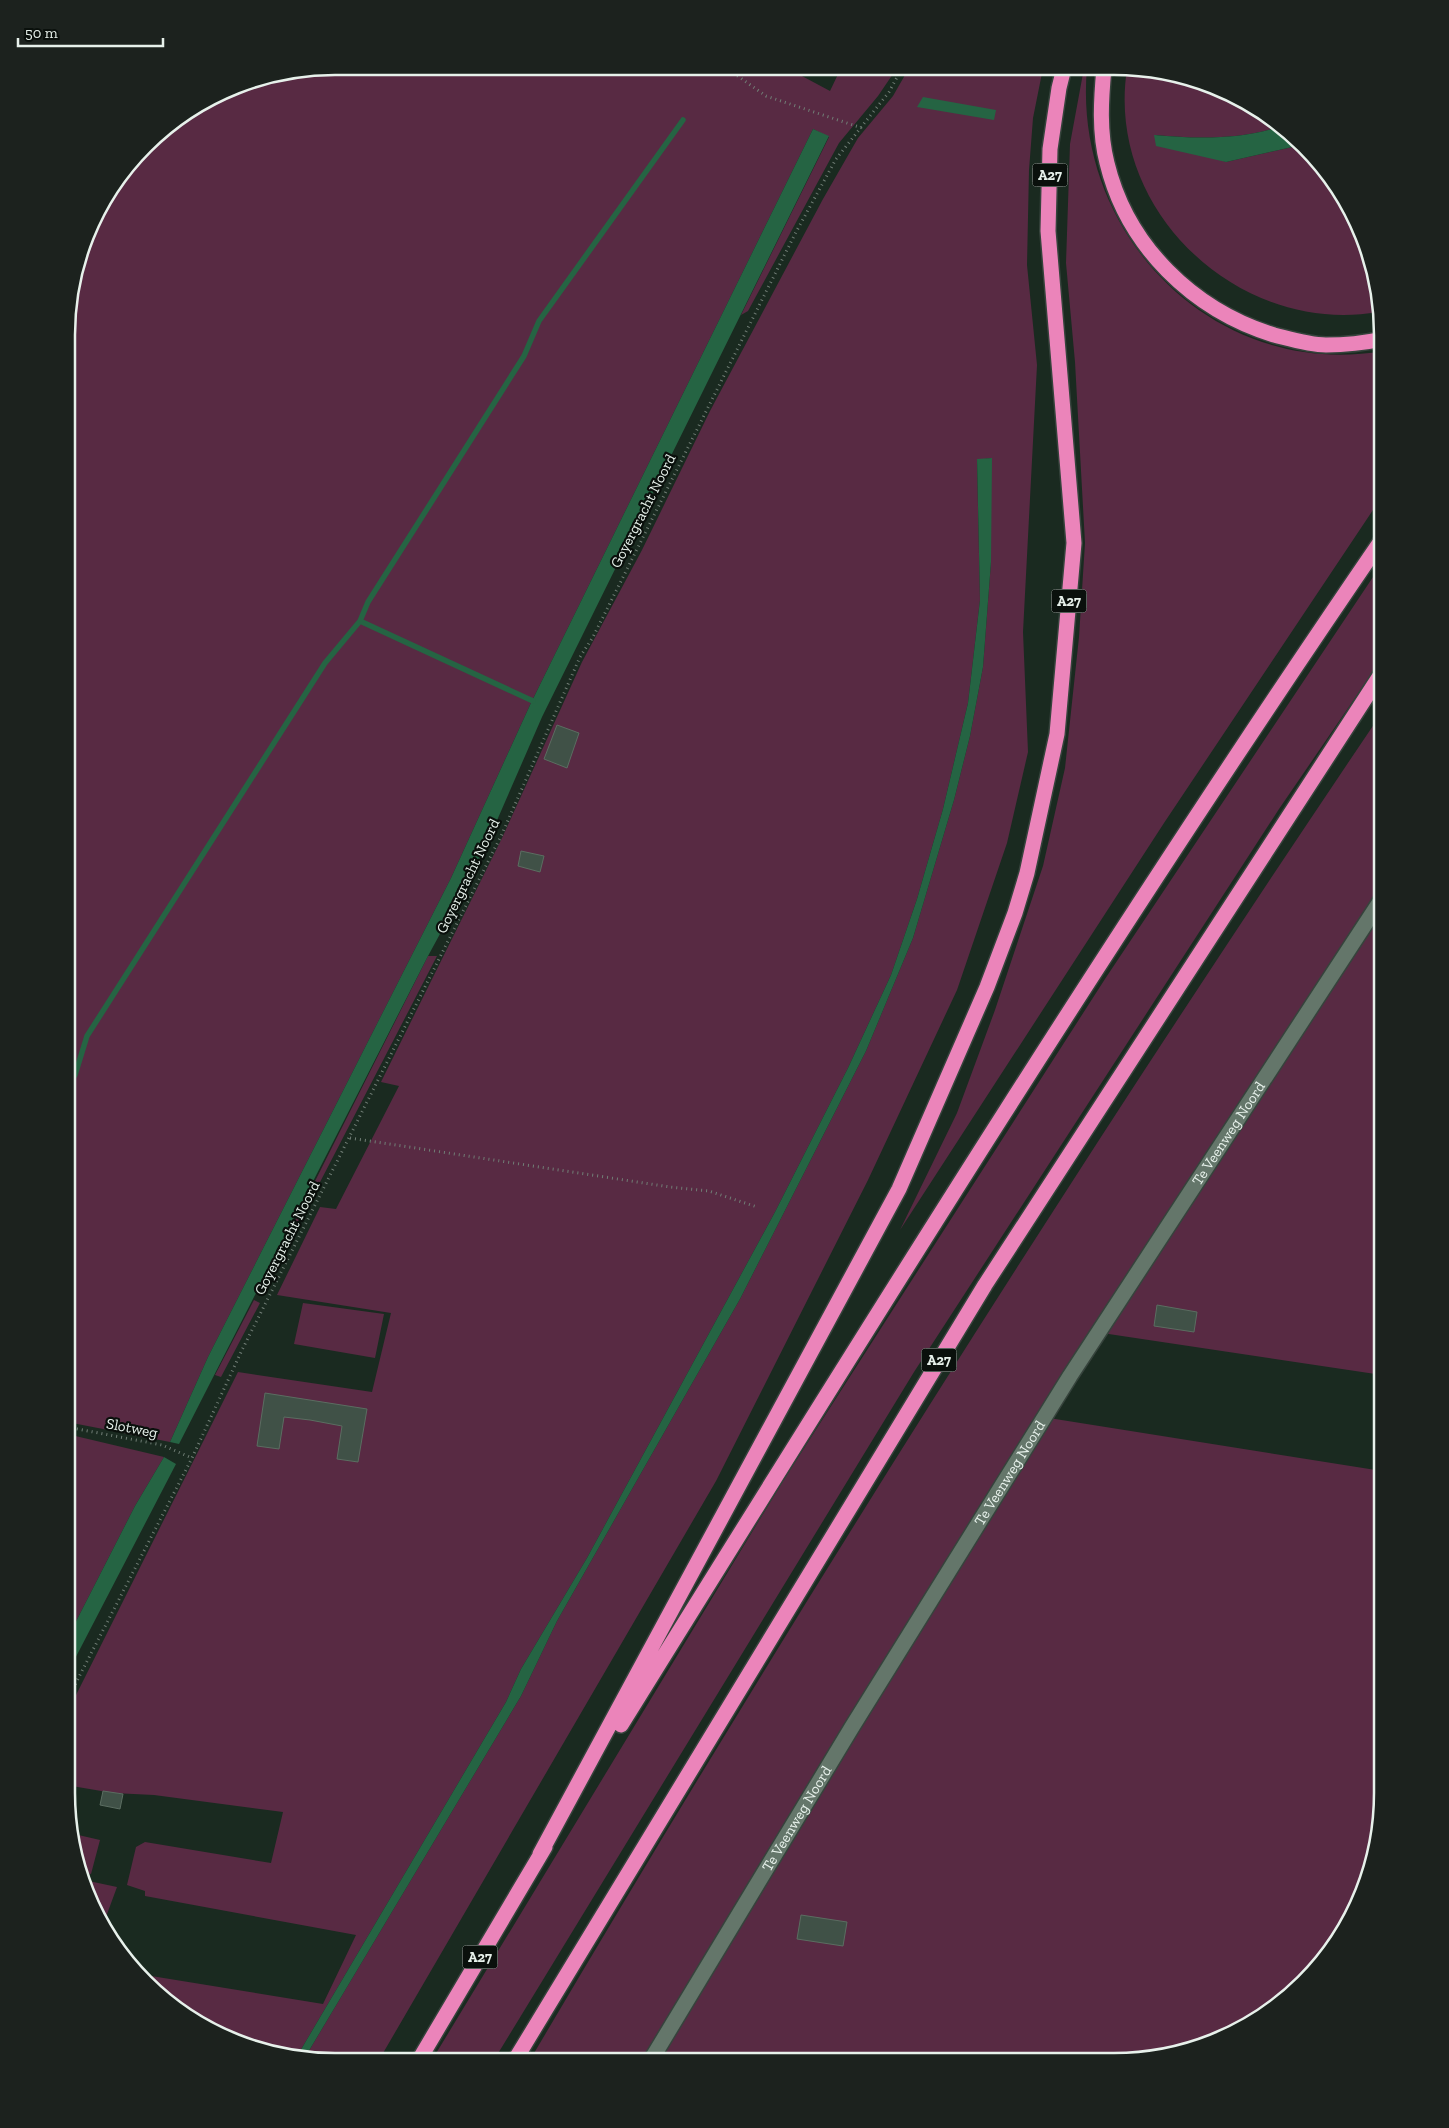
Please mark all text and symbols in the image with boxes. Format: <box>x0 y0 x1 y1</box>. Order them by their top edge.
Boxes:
scale bar <box>18 15 162 47</box>
text: 50 m <box>25 24 58 42</box>
road number: A27 <box>1032 164 1068 186</box>
street label: Goyergracht Noord <box>607 450 680 571</box>
road number: A27 <box>1052 590 1086 612</box>
street label: Goyergracht Noord <box>432 815 504 936</box>
street label: Te Veenweg Noord <box>1188 1077 1269 1189</box>
street label: Goyergracht Noord <box>251 1177 324 1298</box>
road number: A27 <box>922 1348 956 1372</box>
street label: Slotweg <box>105 1414 159 1442</box>
street label: Te Veenweg Noord <box>970 1417 1050 1529</box>
street label: Te Veenweg Noord <box>758 1762 836 1875</box>
road number: A27 <box>462 1945 498 1968</box>

